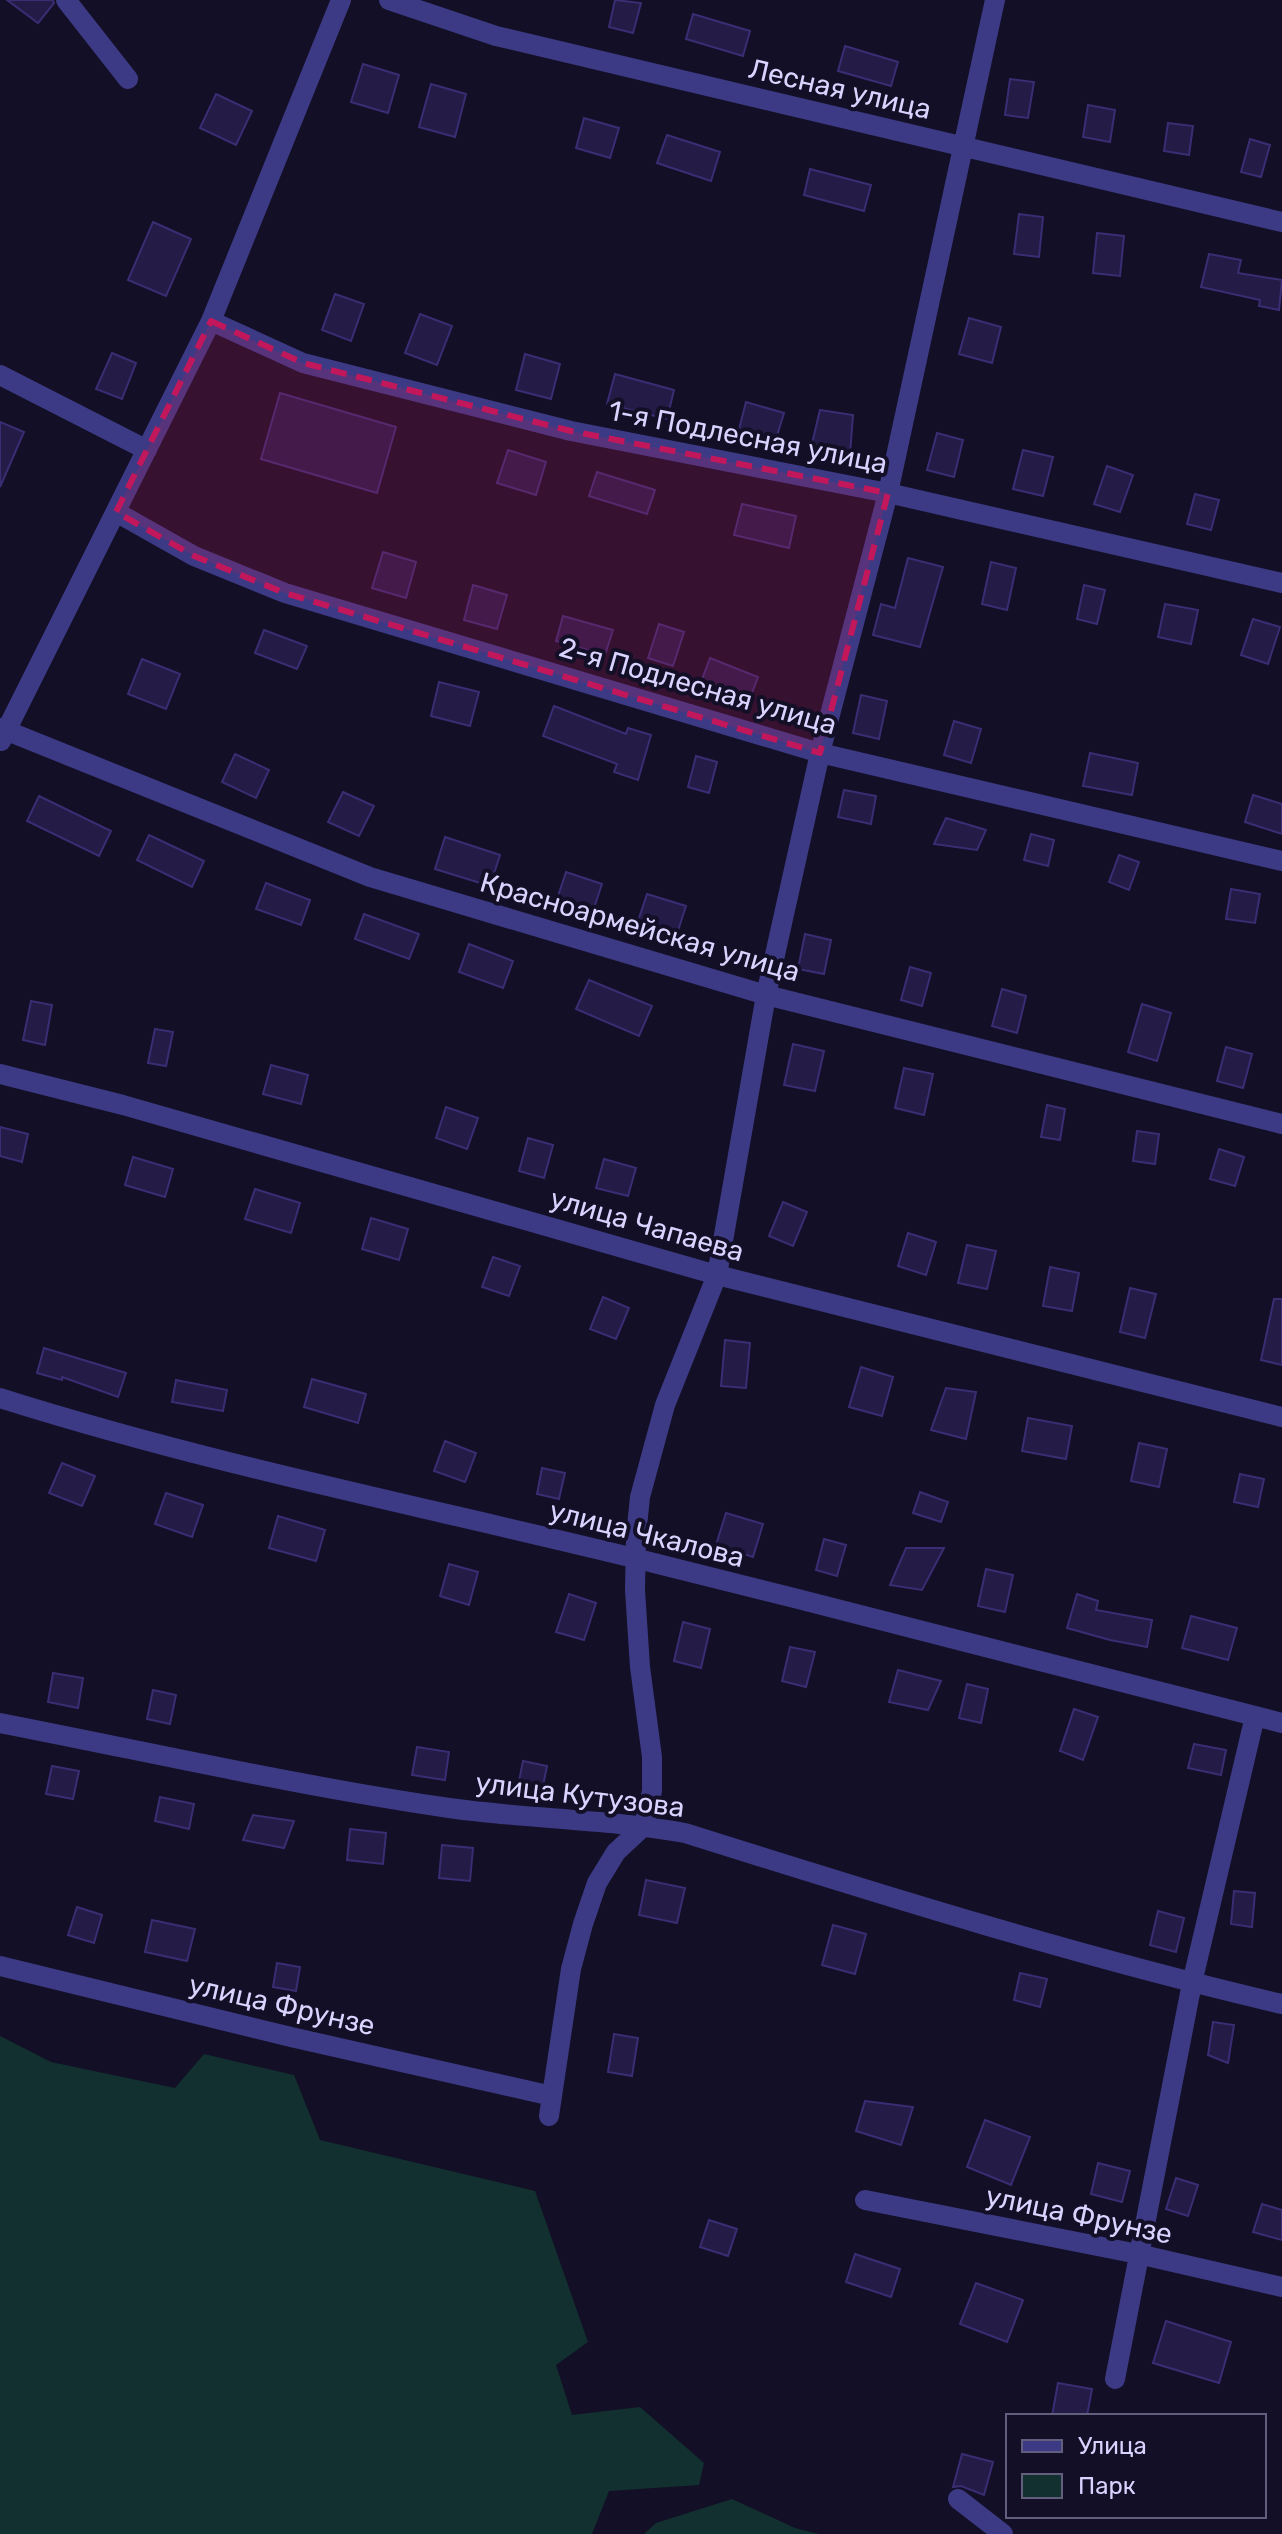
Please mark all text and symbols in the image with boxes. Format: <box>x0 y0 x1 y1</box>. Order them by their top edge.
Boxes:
street label: Лесная улица <box>746 52 934 126</box>
street label: 1-я Подлесная улица <box>606 394 890 480</box>
street label: 2-я Подлесная улица <box>556 631 840 741</box>
street label: Красноармейская улица <box>476 865 804 989</box>
street label: улица Чапаева <box>546 1182 748 1268</box>
street label: улица Чкалова <box>546 1494 748 1574</box>
street label: улица Кутузова <box>474 1766 686 1824</box>
street label: улица Фрунзе <box>186 1968 378 2042</box>
street label: улица Фрунзе <box>983 2179 1175 2251</box>
legend <box>1006 2414 1266 2518</box>
text: Улица <box>1078 2432 1147 2460</box>
text: Парк <box>1078 2472 1136 2500</box>

